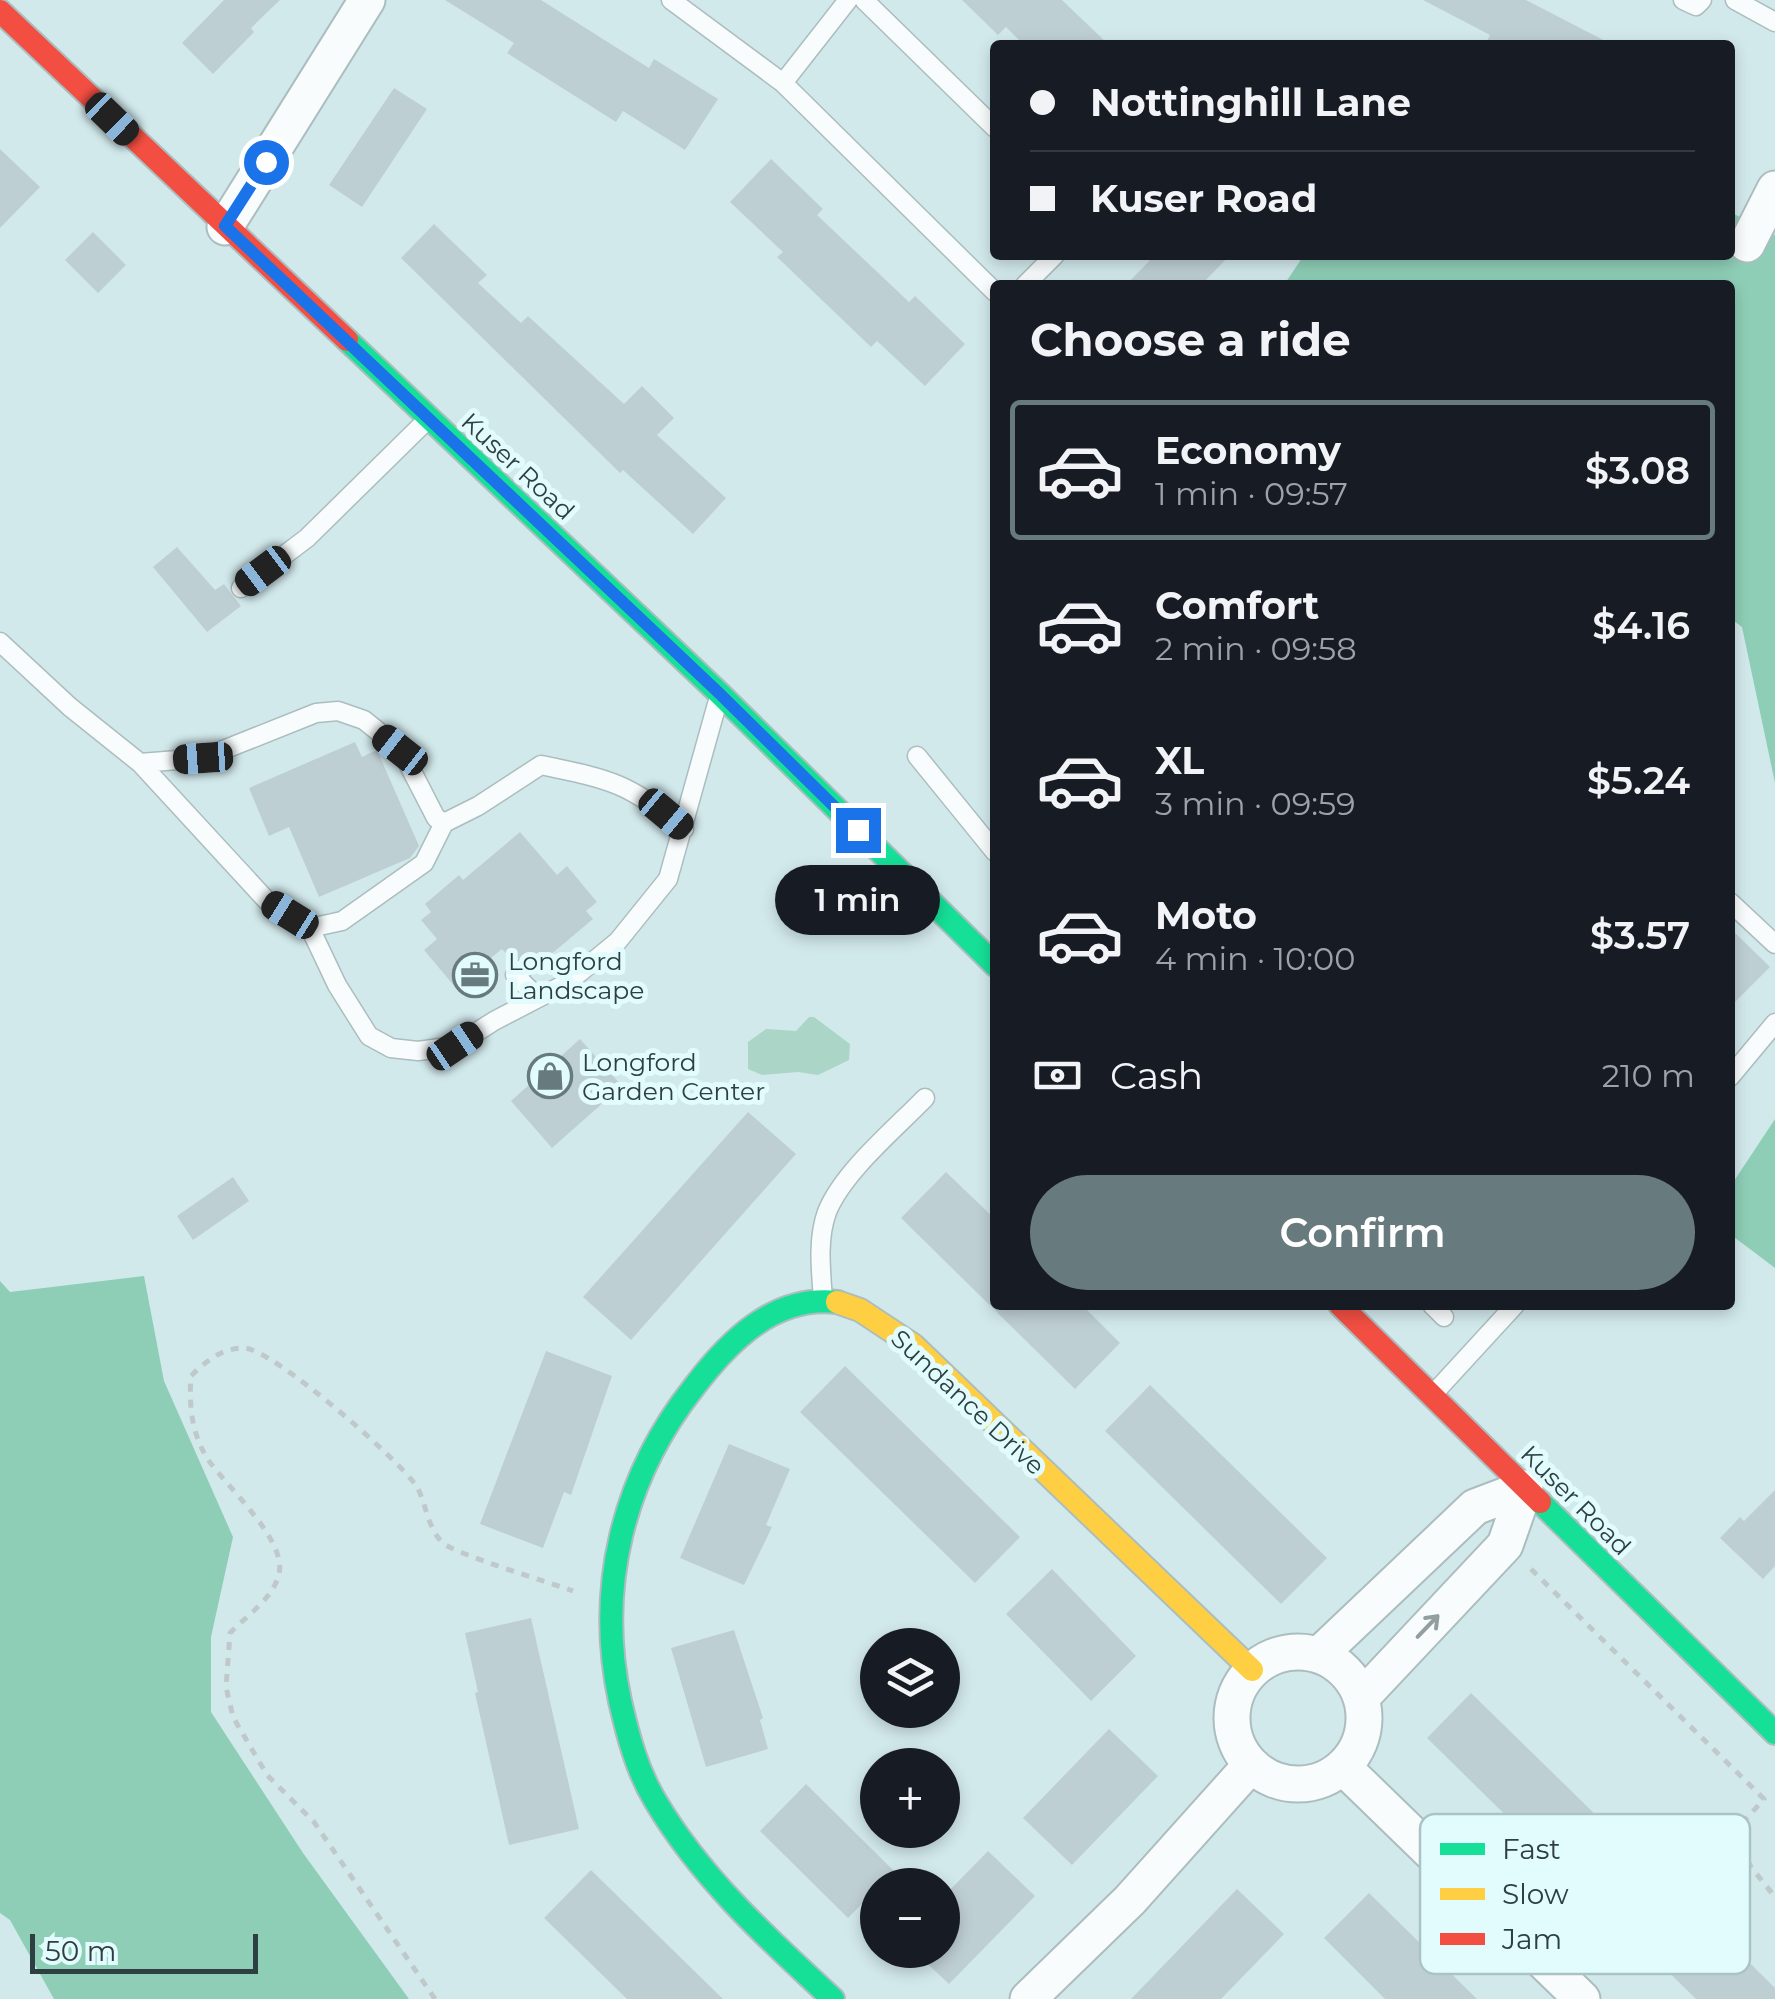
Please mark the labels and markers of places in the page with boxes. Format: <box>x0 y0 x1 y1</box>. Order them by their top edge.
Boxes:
place label: Longford Landscape <box>508 946 644 1005</box>
office icon: Longford Landscape <box>452 952 498 998</box>
place label: Longford Garden Center <box>582 1047 765 1106</box>
shop icon: Longford Garden Center <box>527 1053 573 1099</box>

